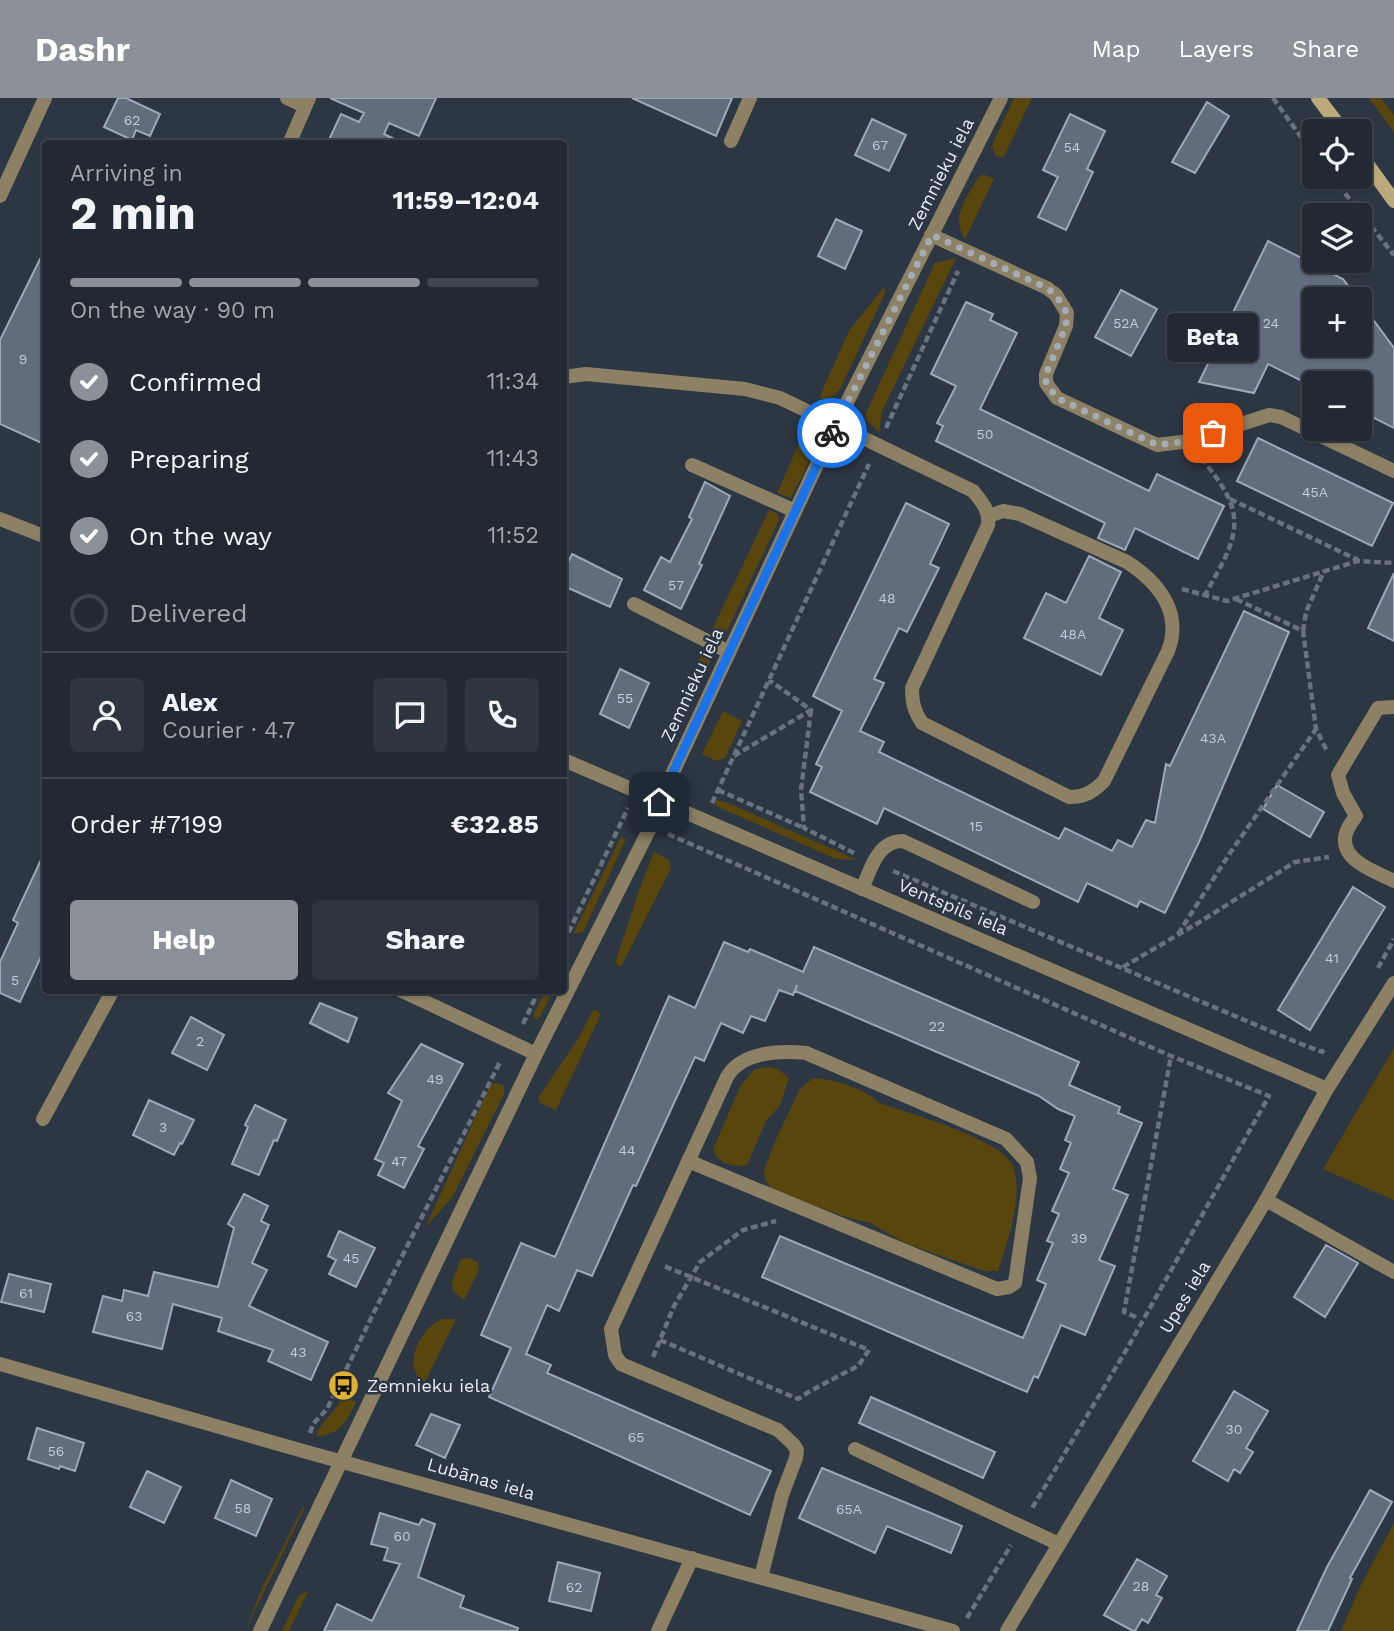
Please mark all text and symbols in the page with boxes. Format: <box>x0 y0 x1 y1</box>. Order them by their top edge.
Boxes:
text: Dashr <box>35 30 130 69</box>
text: Map <box>1092 35 1140 63</box>
text: Layers <box>1178 35 1254 63</box>
text: Share <box>1292 35 1359 63</box>
house number: 62 <box>124 112 140 128</box>
street label: Zemnieku iela <box>903 114 978 233</box>
map controls <box>1302 119 1372 441</box>
button: locate <box>1302 119 1372 189</box>
house number: 67 <box>872 137 888 153</box>
house number: 54 <box>1064 139 1080 155</box>
text: Arriving in <box>70 160 183 187</box>
text: 11:59–12:04 <box>393 185 539 215</box>
text: 2 min <box>70 186 196 240</box>
button: layers <box>1302 203 1372 273</box>
button: + <box>1302 287 1372 357</box>
text: On the way · 90 m <box>70 297 275 324</box>
callout: Beta <box>1168 314 1258 363</box>
house number: 52A <box>1113 315 1139 331</box>
house number: 24 <box>1263 315 1279 331</box>
text: Beta <box>1186 324 1239 351</box>
house number: 9 <box>19 351 27 367</box>
icon: check <box>70 363 108 401</box>
text: Confirmed <box>129 367 262 397</box>
text: 11:34 <box>487 368 539 395</box>
button: − <box>1302 371 1372 441</box>
courier <box>797 398 867 468</box>
pin <box>1183 403 1243 463</box>
icon: bike <box>813 414 851 452</box>
icon: bag <box>1194 414 1232 452</box>
house number: 50 <box>977 426 993 442</box>
icon: check <box>70 440 108 478</box>
text: Preparing <box>129 444 249 474</box>
text: 11:43 <box>487 445 539 472</box>
house number: 45A <box>1302 484 1328 500</box>
icon: check <box>70 517 108 555</box>
text: On the way <box>129 521 272 551</box>
text: 11:52 <box>487 522 539 549</box>
house number: 57 <box>668 577 684 593</box>
house number: 48 <box>878 590 896 606</box>
text: Delivered <box>129 598 248 628</box>
street label: Zemnieku iela <box>656 625 727 745</box>
house number: 48A <box>1060 626 1086 642</box>
button: person <box>70 678 144 752</box>
button: chat <box>373 678 447 752</box>
button: phone <box>465 678 539 752</box>
text: Alex <box>162 687 218 717</box>
house number: 55 <box>617 690 633 706</box>
text: Courier · 4.7 <box>162 717 295 744</box>
house number: 43A <box>1200 730 1226 746</box>
pin <box>629 772 689 832</box>
icon: home <box>640 783 678 821</box>
text: Order #7199 <box>70 809 223 839</box>
text: €32.85 <box>451 809 539 839</box>
house number: 15 <box>969 818 983 834</box>
street label: Ventspils iela <box>895 874 1011 939</box>
button: Help <box>70 900 298 980</box>
button: Share <box>312 900 539 980</box>
house number: 41 <box>1325 950 1339 966</box>
house number: 5 <box>11 972 19 988</box>
house number: 22 <box>929 1018 945 1034</box>
house number: 2 <box>196 1033 204 1049</box>
house number: 49 <box>426 1071 444 1087</box>
house number: 3 <box>159 1119 167 1135</box>
house number: 44 <box>618 1142 636 1158</box>
house number: 47 <box>391 1153 407 1169</box>
house number: 39 <box>1071 1230 1087 1246</box>
house number: 45 <box>343 1250 359 1266</box>
street label: Upes iela <box>1155 1257 1214 1337</box>
house number: 61 <box>19 1285 33 1301</box>
house number: 63 <box>126 1308 142 1324</box>
house number: 43 <box>290 1344 306 1360</box>
bus stop icon: Zemnieku iela <box>327 1369 361 1403</box>
place label: Zemnieku iela <box>367 1375 490 1396</box>
house number: 30 <box>1226 1421 1242 1437</box>
house number: 65 <box>628 1429 644 1445</box>
house number: 56 <box>48 1443 64 1459</box>
street label: Lubānas iela <box>425 1453 537 1504</box>
house number: 58 <box>235 1500 251 1516</box>
house number: 65A <box>836 1501 862 1517</box>
house number: 60 <box>393 1528 411 1544</box>
house number: 28 <box>1133 1578 1149 1594</box>
house number: 62 <box>566 1579 582 1595</box>

